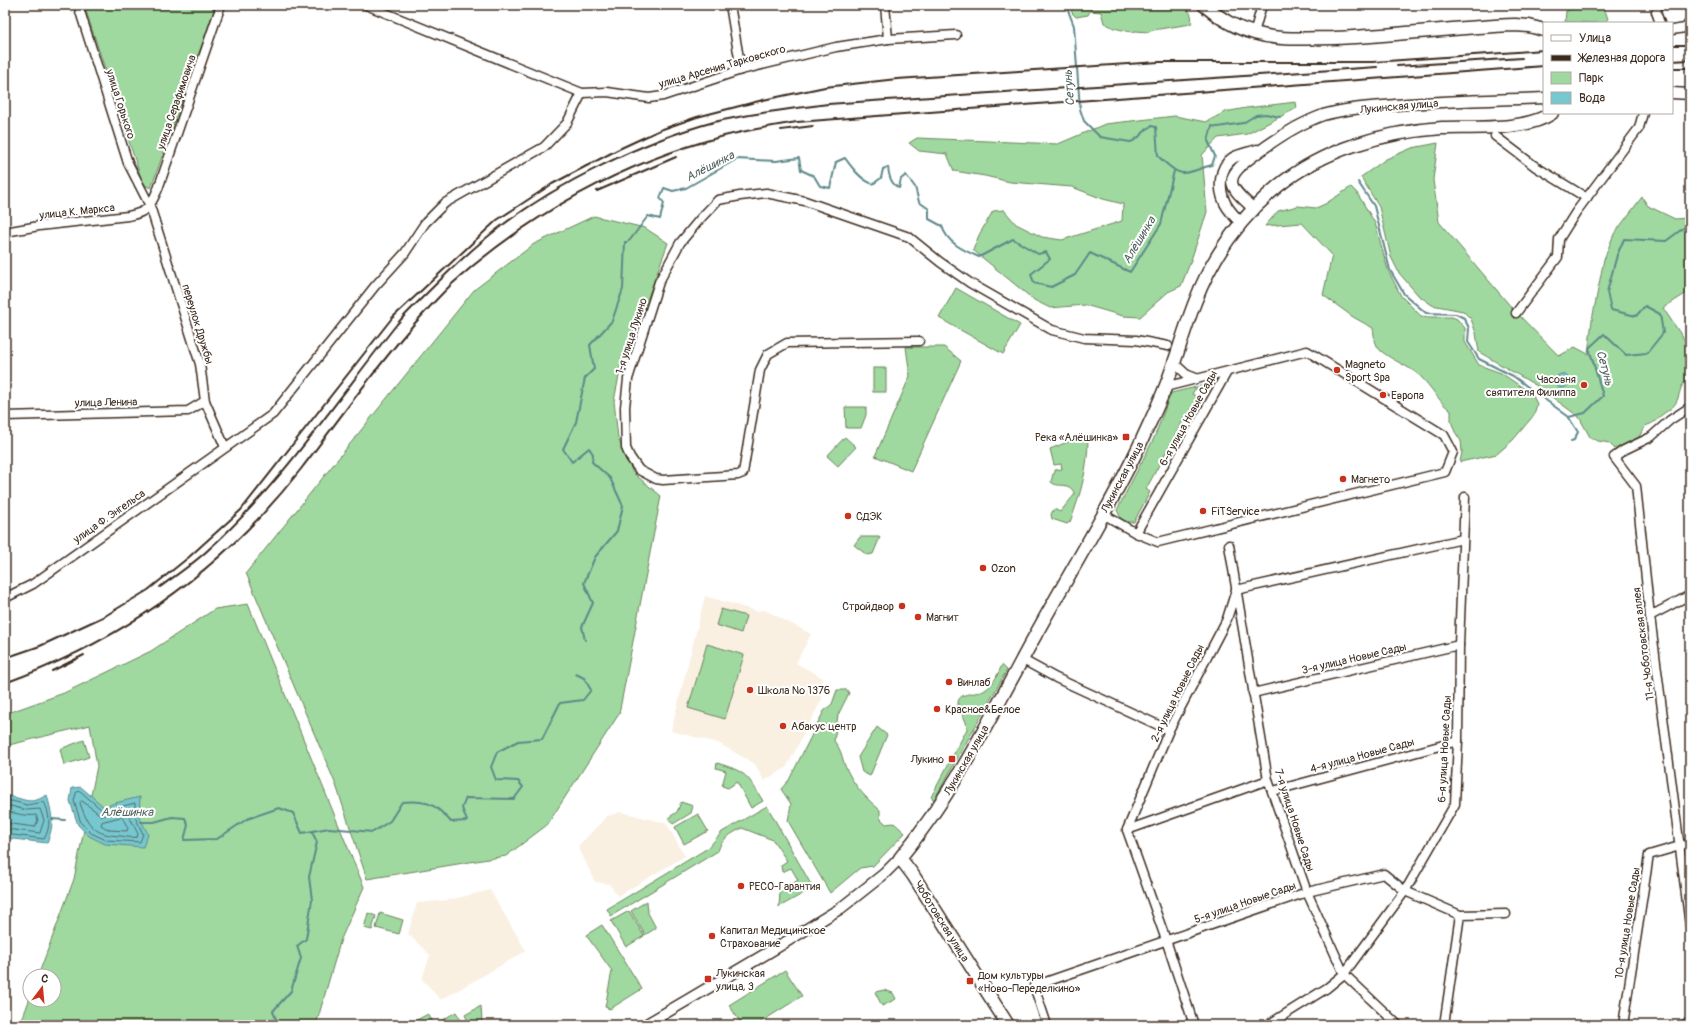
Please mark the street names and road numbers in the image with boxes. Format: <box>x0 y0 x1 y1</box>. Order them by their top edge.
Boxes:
street label: улица Арсения Тарковского <box>656 42 787 91</box>
street label: улица Серафимовича <box>154 53 199 152</box>
street label: улица Горького <box>103 67 138 141</box>
street label: Лукинская улица <box>1358 97 1439 116</box>
street label: улица К. Маркса <box>38 201 115 222</box>
street label: переулок Дружбы <box>179 283 216 366</box>
street label: 1-я улица Лукино <box>613 296 650 376</box>
street label: 6-я улица Новые Сады <box>1157 368 1220 468</box>
street label: улица Ленина <box>74 395 138 410</box>
street label: Лукинская улица <box>1098 439 1147 516</box>
street label: улица Ф. Энгельса <box>70 487 148 547</box>
street label: 11-я Чоботовская аллея <box>1630 587 1657 701</box>
street label: 3-я улица Новые Сады <box>1301 640 1408 677</box>
street label: 2-я улица Новые Сады <box>1148 642 1207 744</box>
street label: 6-я улица Новые Сады <box>1435 695 1454 803</box>
street label: Лукинская улица <box>941 723 992 798</box>
street label: 4-я улица Новые Сады <box>1309 735 1416 776</box>
street label: 7-я улица Новые Сады <box>1272 767 1317 873</box>
street label: 10-я улица Новые Сады <box>1612 866 1643 980</box>
street label: Чоботовская улица <box>911 878 972 964</box>
street label: 5-я улица Новые Сады <box>1193 879 1298 926</box>

